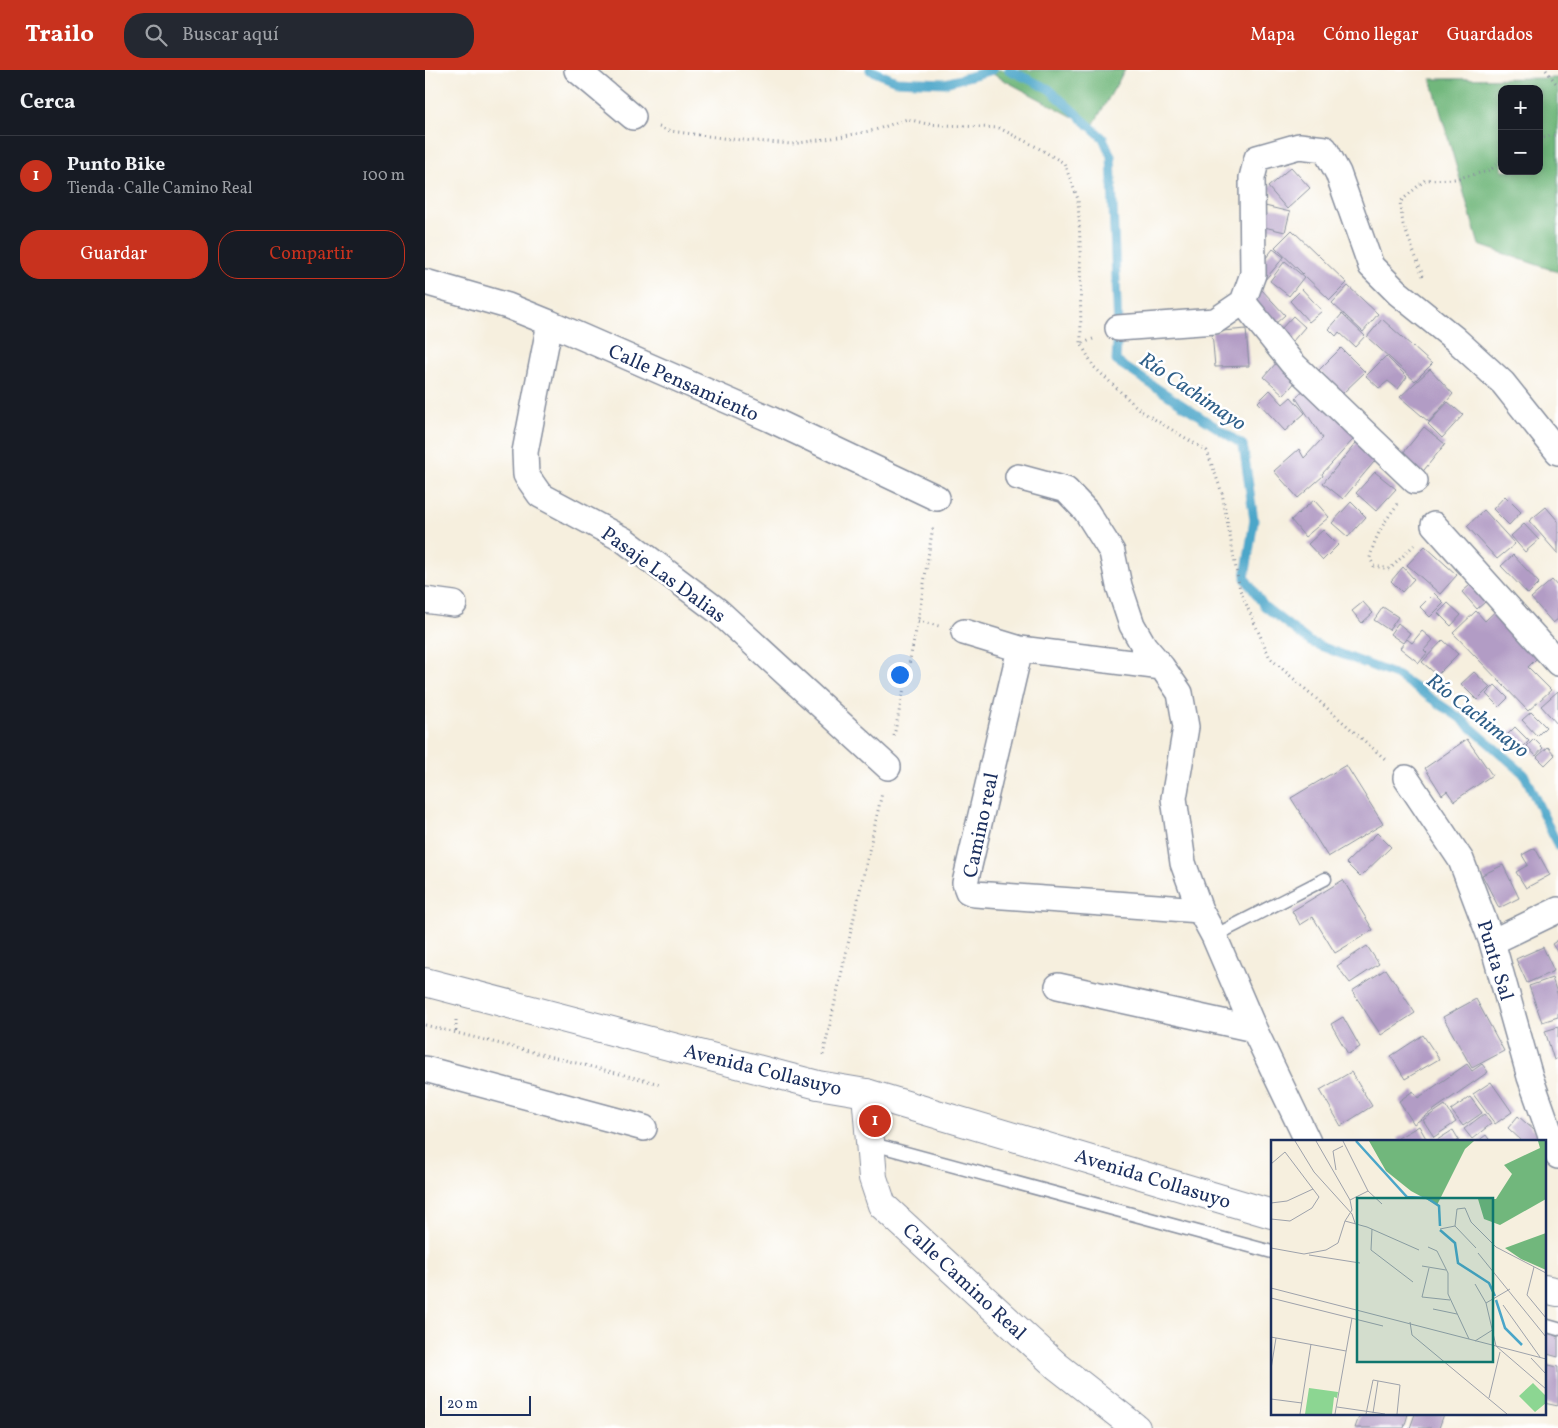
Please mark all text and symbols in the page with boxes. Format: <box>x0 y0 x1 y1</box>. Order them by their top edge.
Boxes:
search box <box>124 13 474 58</box>
text: Trailo <box>25 18 94 52</box>
icon: search <box>142 21 170 49</box>
text: Buscar aquí <box>182 22 279 48</box>
text: Mapa <box>1250 23 1295 48</box>
text: Cómo llegar <box>1323 23 1419 48</box>
text: Guardados <box>1447 23 1533 48</box>
map controls <box>1498 85 1543 175</box>
button: + <box>1498 85 1543 130</box>
text: Cerca <box>20 88 75 117</box>
button: − <box>1498 130 1543 175</box>
text: Punto Bike <box>67 152 165 178</box>
text: 1 <box>33 165 39 187</box>
text: 100 m <box>362 165 405 187</box>
text: Tienda · Calle Camino Real <box>67 178 252 200</box>
button: Guardar <box>20 230 208 279</box>
button: Compartir <box>218 230 405 279</box>
street label: Calle Pensamiento <box>603 338 763 430</box>
water label: Río Cachimayo <box>1133 346 1252 439</box>
street label: Pasaje Las Dalias <box>595 521 731 630</box>
your location <box>887 662 913 688</box>
water label: Río Cachimayo <box>1420 667 1535 766</box>
street label: Camino real <box>957 770 1007 881</box>
street label: Punta Sal <box>1469 917 1520 1004</box>
street label: Avenida Collasuyo <box>681 1038 844 1104</box>
pin: 1 <box>859 1102 891 1140</box>
inset map <box>1271 1140 1545 1416</box>
street label: Avenida Collasuyo <box>1071 1143 1234 1217</box>
street label: Calle Camino Real <box>895 1217 1032 1347</box>
scale bar <box>440 1393 531 1416</box>
text: 20 m <box>447 1395 478 1414</box>

